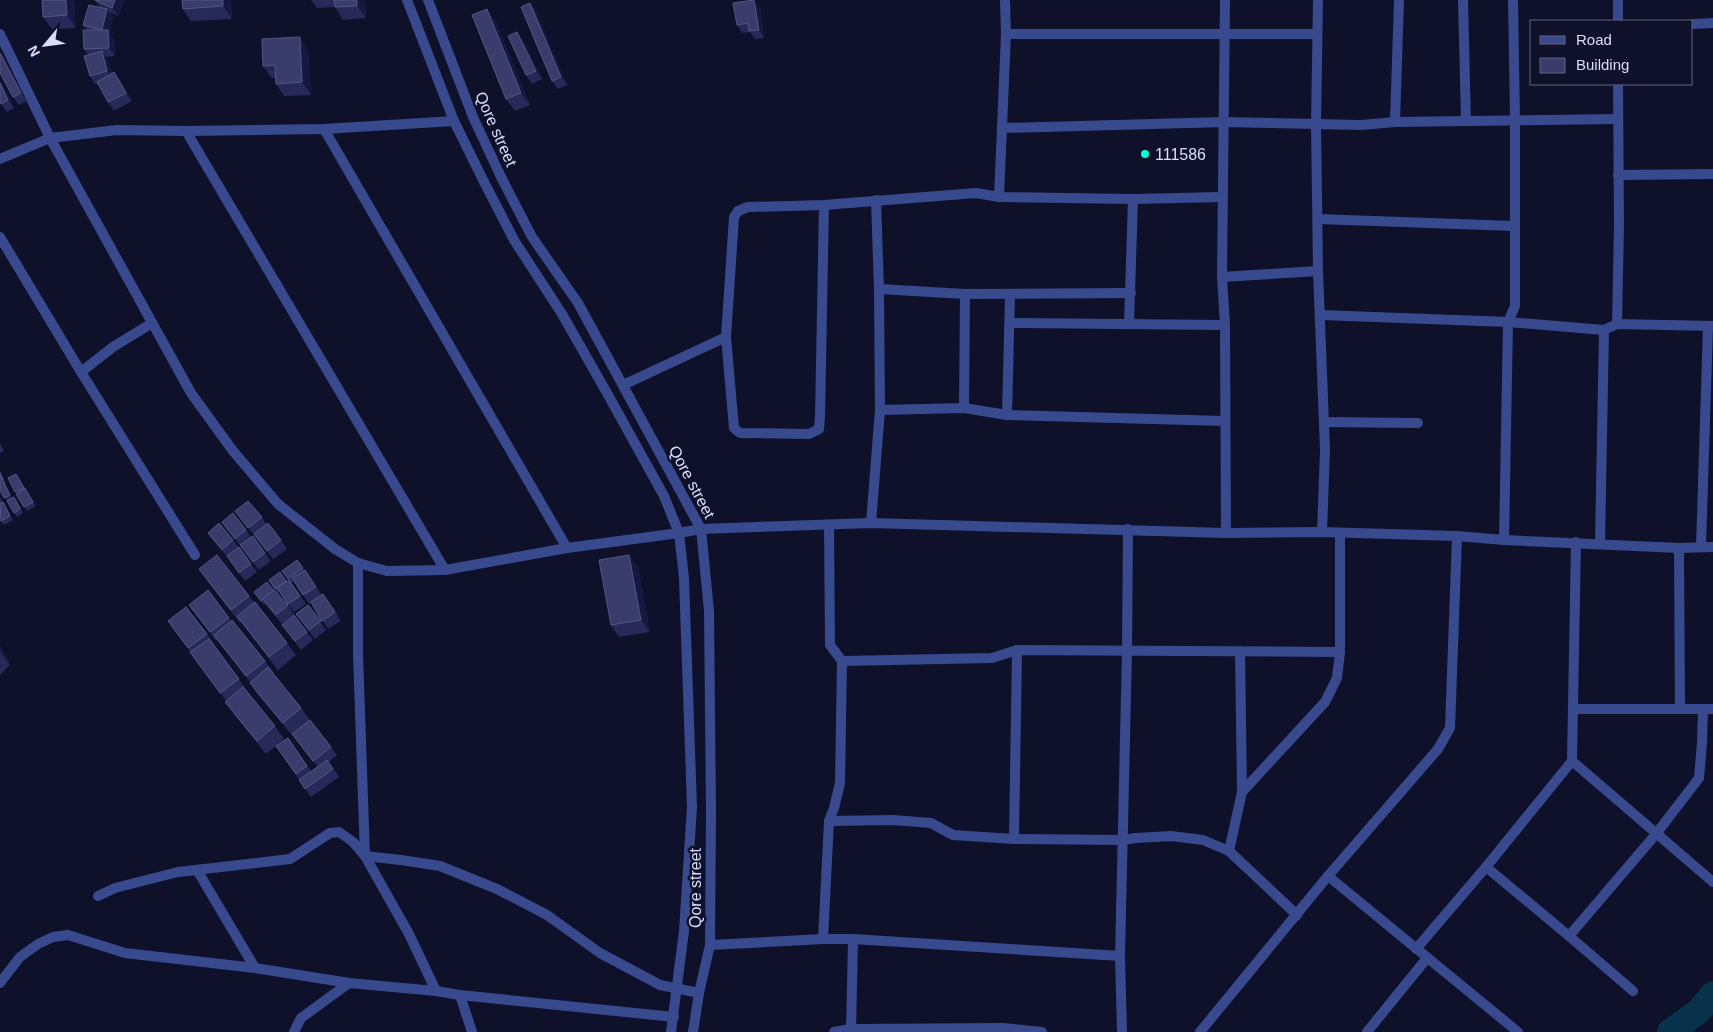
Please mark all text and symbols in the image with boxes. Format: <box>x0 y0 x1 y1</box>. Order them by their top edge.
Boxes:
north arrow <box>20 20 70 70</box>
legend <box>1530 20 1693 85</box>
text: Road <box>1576 31 1612 48</box>
text: N <box>24 43 43 60</box>
text: Building <box>1576 56 1629 73</box>
street label: Qore street <box>472 89 520 170</box>
place label: 111586 <box>1155 146 1206 163</box>
marker: 111586 <box>1139 148 1151 160</box>
street label: Qore street <box>666 443 719 522</box>
street label: Qore street <box>687 847 704 928</box>

